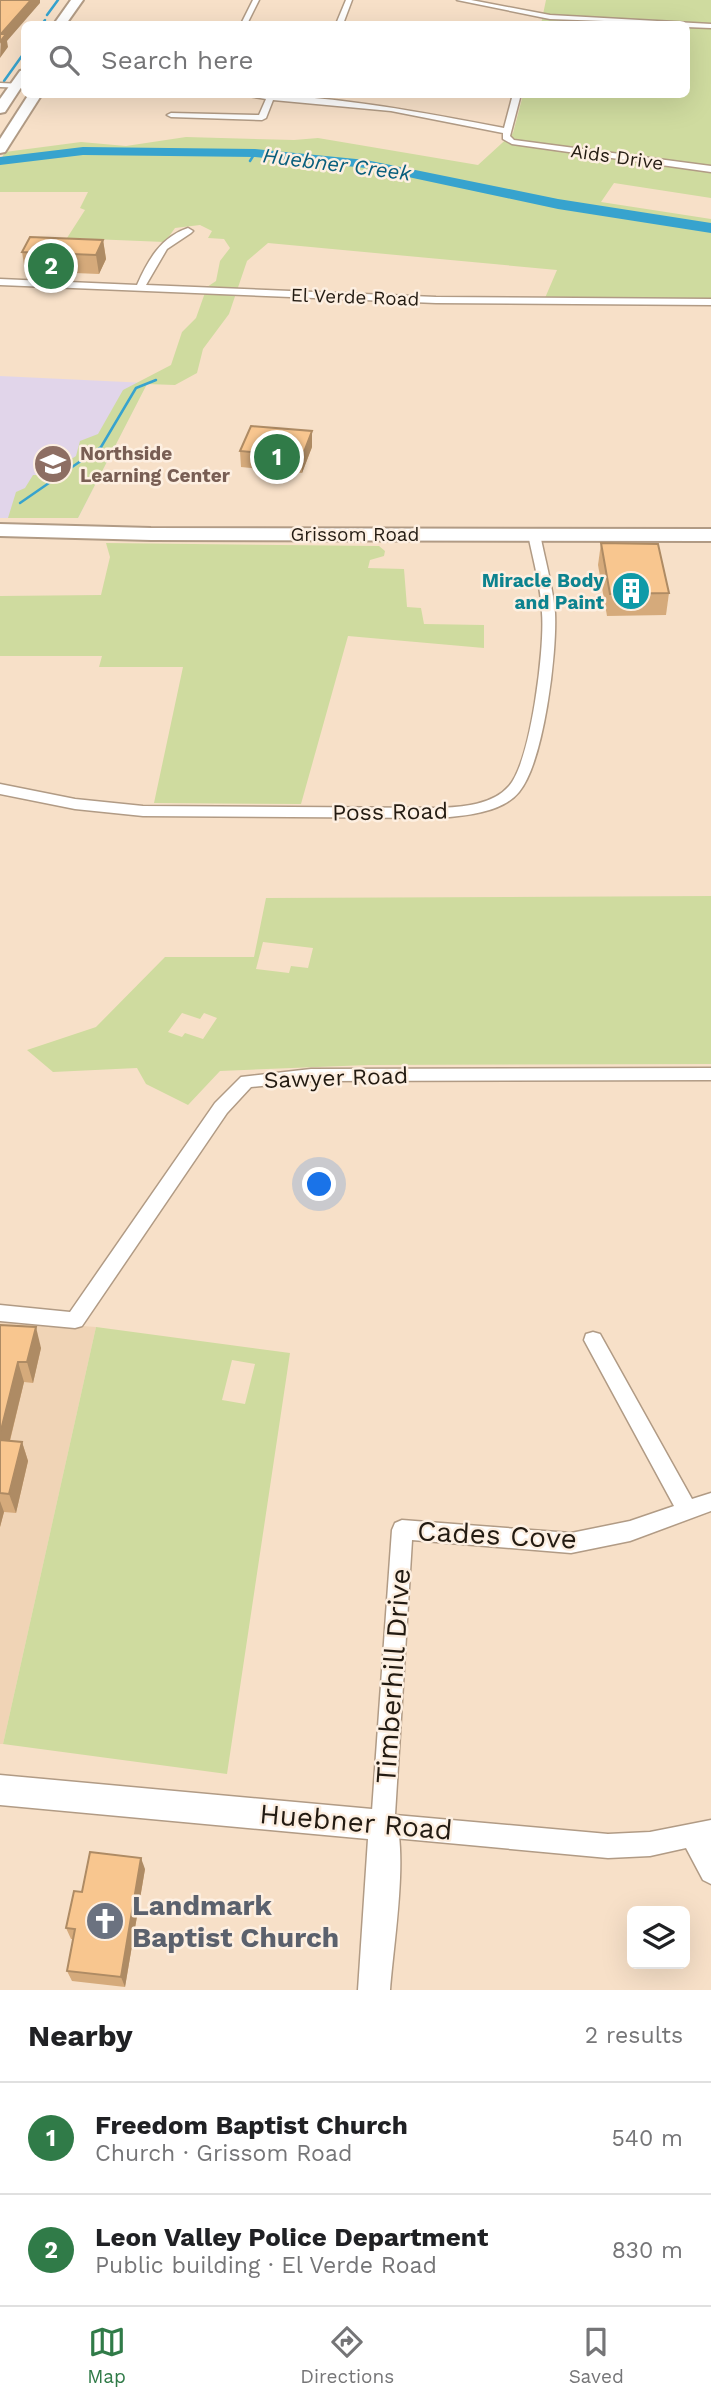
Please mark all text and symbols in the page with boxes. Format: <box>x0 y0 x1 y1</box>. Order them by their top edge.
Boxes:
search box <box>21 21 690 98</box>
icon: search <box>45 41 83 79</box>
text: Search here <box>101 45 253 75</box>
street label: Aids Drive <box>569 139 665 175</box>
water label: Huebner Creek <box>262 143 413 186</box>
pin: 2 <box>28 240 74 292</box>
street label: El Verde Road <box>290 283 420 311</box>
pin: 1 <box>254 431 300 483</box>
place label: Northside Learning Center <box>80 442 231 487</box>
school or university icon: Northside Learning Center <box>32 443 74 485</box>
street label: Grissom Road <box>291 523 419 546</box>
place label: Miracle Body and Paint <box>482 569 605 614</box>
building icon: Miracle Body and Paint <box>610 570 652 612</box>
street label: Poss Road <box>332 797 448 827</box>
street label: Sawyer Road <box>263 1062 409 1094</box>
your location <box>302 1167 336 1201</box>
street label: Cades Cove <box>416 1514 578 1556</box>
street label: Timberhill Drive <box>369 1567 417 1785</box>
street label: Huebner Road <box>258 1797 454 1847</box>
place label: Landmark Baptist Church <box>132 1889 339 1954</box>
church icon: Landmark Baptist Church <box>84 1900 126 1942</box>
map controls <box>627 1906 690 1969</box>
button: layers <box>627 1906 690 1969</box>
text: Nearby <box>28 2018 133 2053</box>
text: 2 results <box>585 2022 683 2049</box>
text: Freedom Baptist Church <box>95 2110 408 2140</box>
text: 1 <box>46 2125 56 2152</box>
text: 540 m <box>611 2125 683 2152</box>
text: Church · Grissom Road <box>95 2140 352 2167</box>
text: Leon Valley Police Department <box>95 2222 488 2252</box>
text: 2 <box>44 2237 58 2264</box>
text: 830 m <box>612 2237 683 2264</box>
text: Public building · El Verde Road <box>95 2252 437 2279</box>
tab: Map <box>87 2323 126 2388</box>
tab: Directions <box>300 2323 394 2388</box>
tab: Saved <box>569 2323 624 2388</box>

